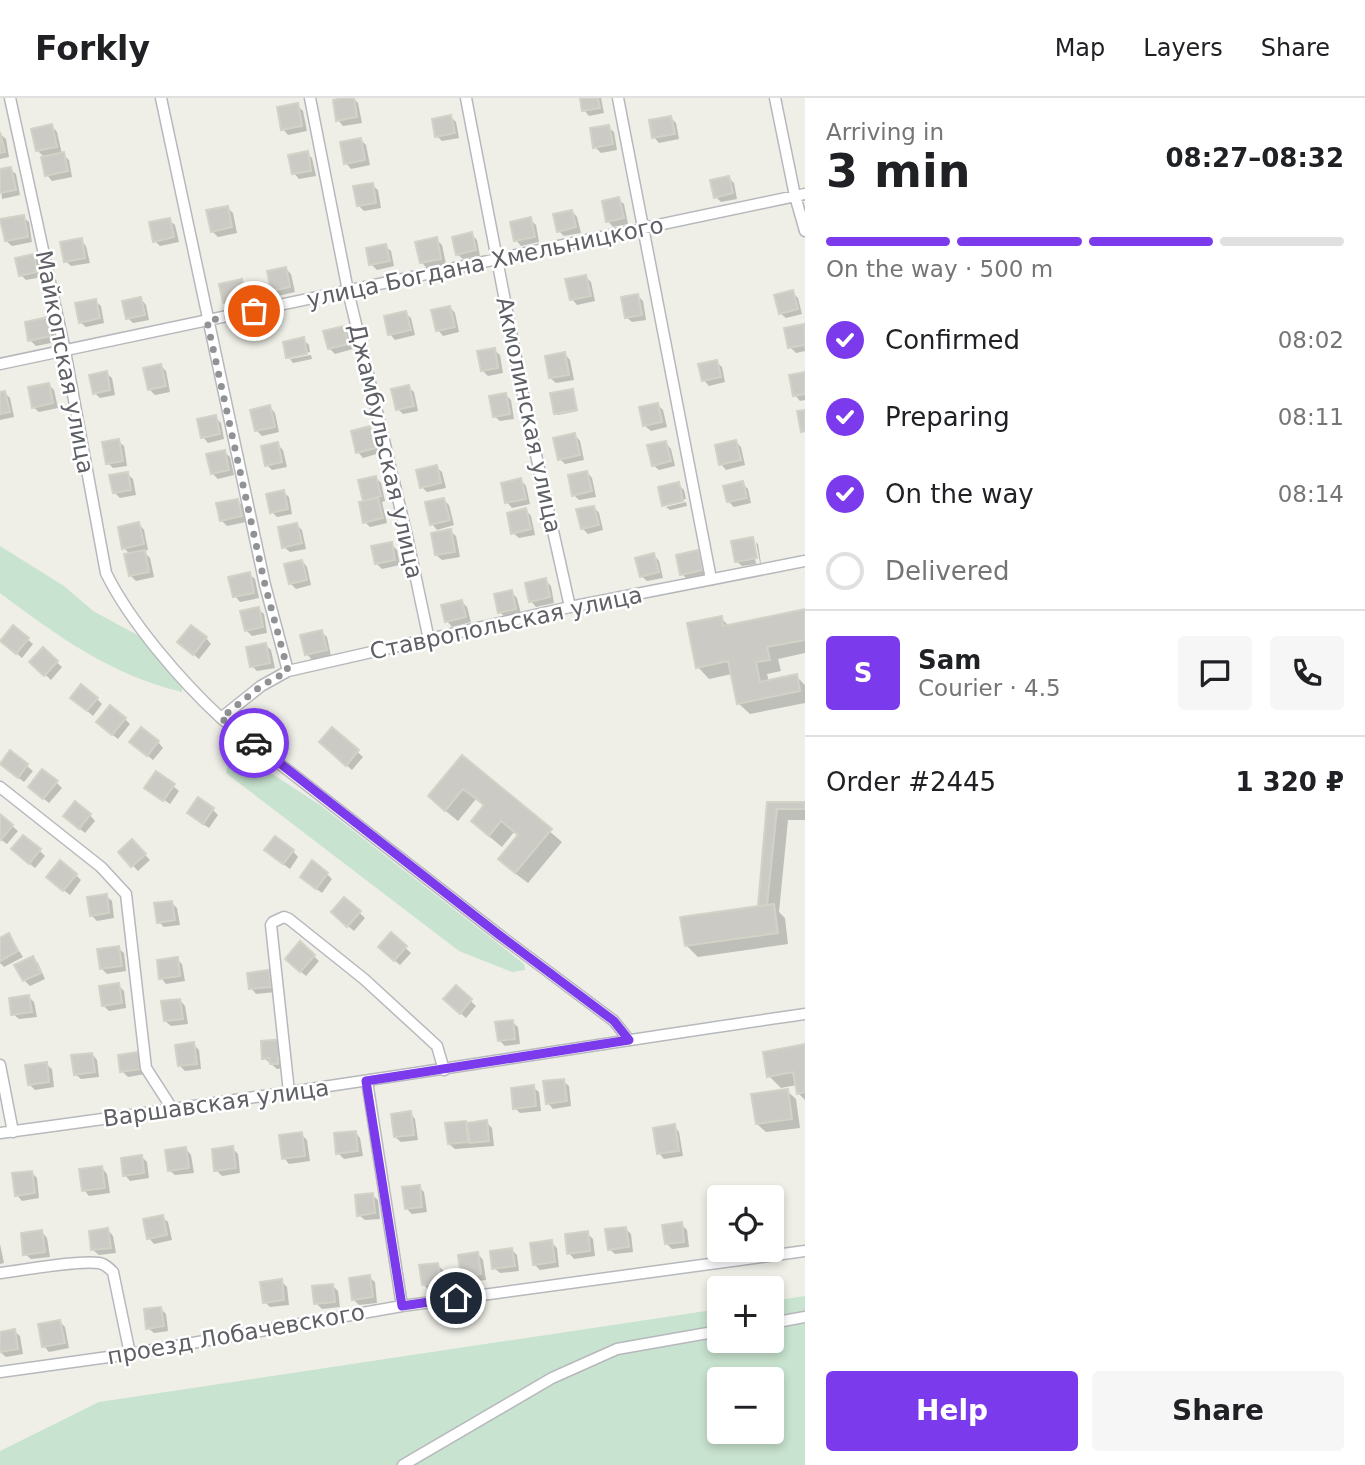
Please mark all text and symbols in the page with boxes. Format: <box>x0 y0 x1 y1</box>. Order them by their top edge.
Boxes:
text: Forkly <box>35 29 150 68</box>
text: Map <box>1055 34 1105 62</box>
text: Layers <box>1143 34 1223 62</box>
text: Share <box>1261 34 1330 62</box>
text: Arriving in <box>826 119 944 145</box>
text: 08:27–08:32 <box>1165 143 1344 173</box>
text: 3 min <box>826 144 970 198</box>
street label: улица Богдана Хмельницкого <box>304 211 666 313</box>
street label: Майкопская улица <box>31 248 99 476</box>
text: On the way · 500 m <box>826 256 1053 282</box>
pin <box>224 281 284 341</box>
icon: bag <box>235 292 273 330</box>
street label: Акмолинская улица <box>491 295 567 535</box>
street label: Джамбульская улица <box>344 321 428 581</box>
icon: check <box>826 321 864 359</box>
text: Confirmed <box>885 325 1020 355</box>
text: 08:02 <box>1278 327 1344 353</box>
icon: check <box>826 398 864 436</box>
text: Preparing <box>885 402 1010 432</box>
text: 08:11 <box>1278 404 1344 430</box>
icon: check <box>826 475 864 513</box>
text: On the way <box>885 479 1034 509</box>
text: 08:14 <box>1278 481 1344 507</box>
text: Delivered <box>885 556 1009 586</box>
street label: Ставропольская улица <box>367 581 645 665</box>
button: chat <box>1178 636 1252 710</box>
button: phone <box>1270 636 1344 710</box>
text: Sam <box>918 645 981 675</box>
text: S <box>854 658 872 688</box>
text: Courier · 4.5 <box>918 675 1061 701</box>
courier <box>219 708 289 778</box>
icon: car <box>235 724 273 762</box>
text: Order #2445 <box>826 767 996 797</box>
text: 1 320 ₽ <box>1235 767 1344 797</box>
street label: Варшавская улица <box>101 1074 331 1132</box>
map controls <box>707 1185 784 1444</box>
button: locate <box>707 1185 784 1262</box>
pin <box>426 1268 486 1328</box>
button: + <box>707 1276 784 1353</box>
icon: home <box>437 1279 475 1317</box>
street label: проезд Лобачевского <box>105 1299 367 1369</box>
button: − <box>707 1367 784 1444</box>
button: Help <box>826 1371 1078 1451</box>
button: Share <box>1092 1371 1344 1451</box>

